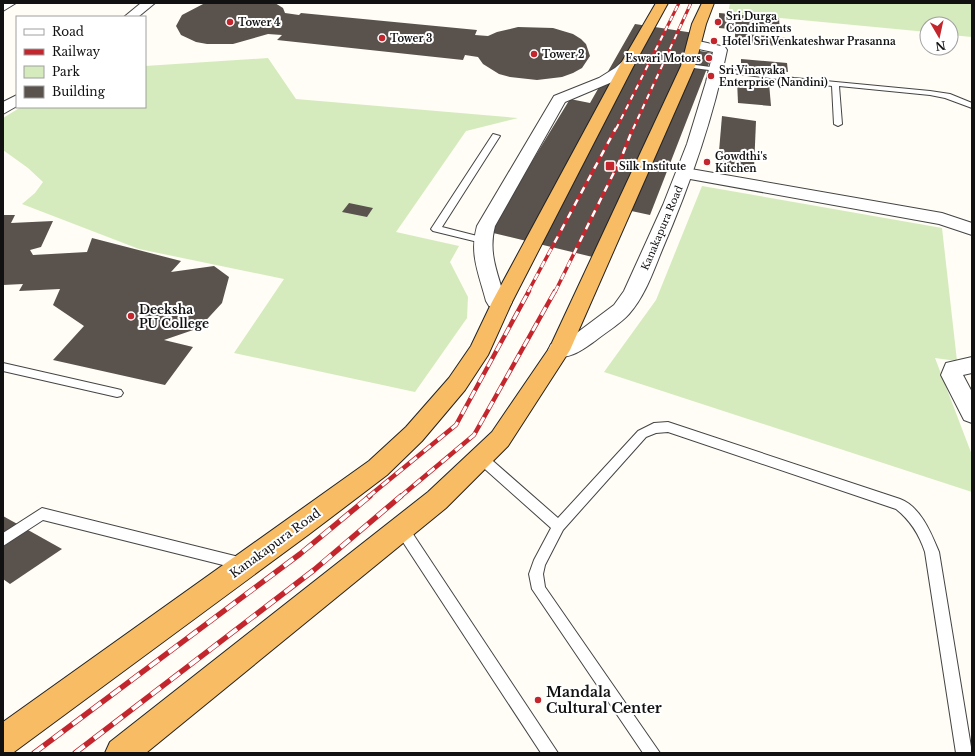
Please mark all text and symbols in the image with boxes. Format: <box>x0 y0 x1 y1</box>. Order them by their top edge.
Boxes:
place label: Sri Durga Condiments <box>726 10 792 35</box>
legend <box>16 16 146 108</box>
place label: Tower 4 <box>238 16 281 29</box>
north arrow <box>919 16 959 56</box>
marker: Tower 4 <box>225 17 235 27</box>
marker: Sri Durga Condiments <box>713 17 723 27</box>
text: Road <box>52 24 84 39</box>
place label: Tower 3 <box>390 32 432 45</box>
marker: Tower 3 <box>377 33 387 43</box>
place label: Hotel Sri Venkateshwar Prasanna <box>722 35 896 48</box>
marker: Hotel Sri Venkateshwar Prasanna <box>709 36 719 46</box>
text: N <box>934 38 947 54</box>
text: Railway <box>52 44 101 59</box>
place label: Tower 2 <box>542 48 585 61</box>
marker: Tower 2 <box>529 49 539 59</box>
place label: Eswari Motors <box>625 52 701 65</box>
marker: Eswari Motors <box>704 53 714 63</box>
text: Park <box>52 64 80 79</box>
place label: Sri Vinayaka Enterprise (Nandini) <box>719 64 828 89</box>
marker: Sri Vinayaka Enterprise (Nandini) <box>706 71 716 81</box>
text: Building <box>52 84 106 99</box>
place label: Gowdthi's Kitchen <box>715 150 767 175</box>
marker: Gowdthi's Kitchen <box>702 157 712 167</box>
marker: Silk Institute <box>604 160 616 172</box>
place label: Silk Institute <box>619 160 686 173</box>
street label: Kanakapura Road <box>638 184 686 272</box>
place label: Deeksha PU College <box>139 302 209 331</box>
marker: Deeksha PU College <box>126 311 136 321</box>
street label: Kanakapura Road <box>227 505 323 581</box>
place label: Mandala Cultural Center <box>546 683 662 717</box>
marker: Mandala Cultural Center <box>533 695 543 705</box>

